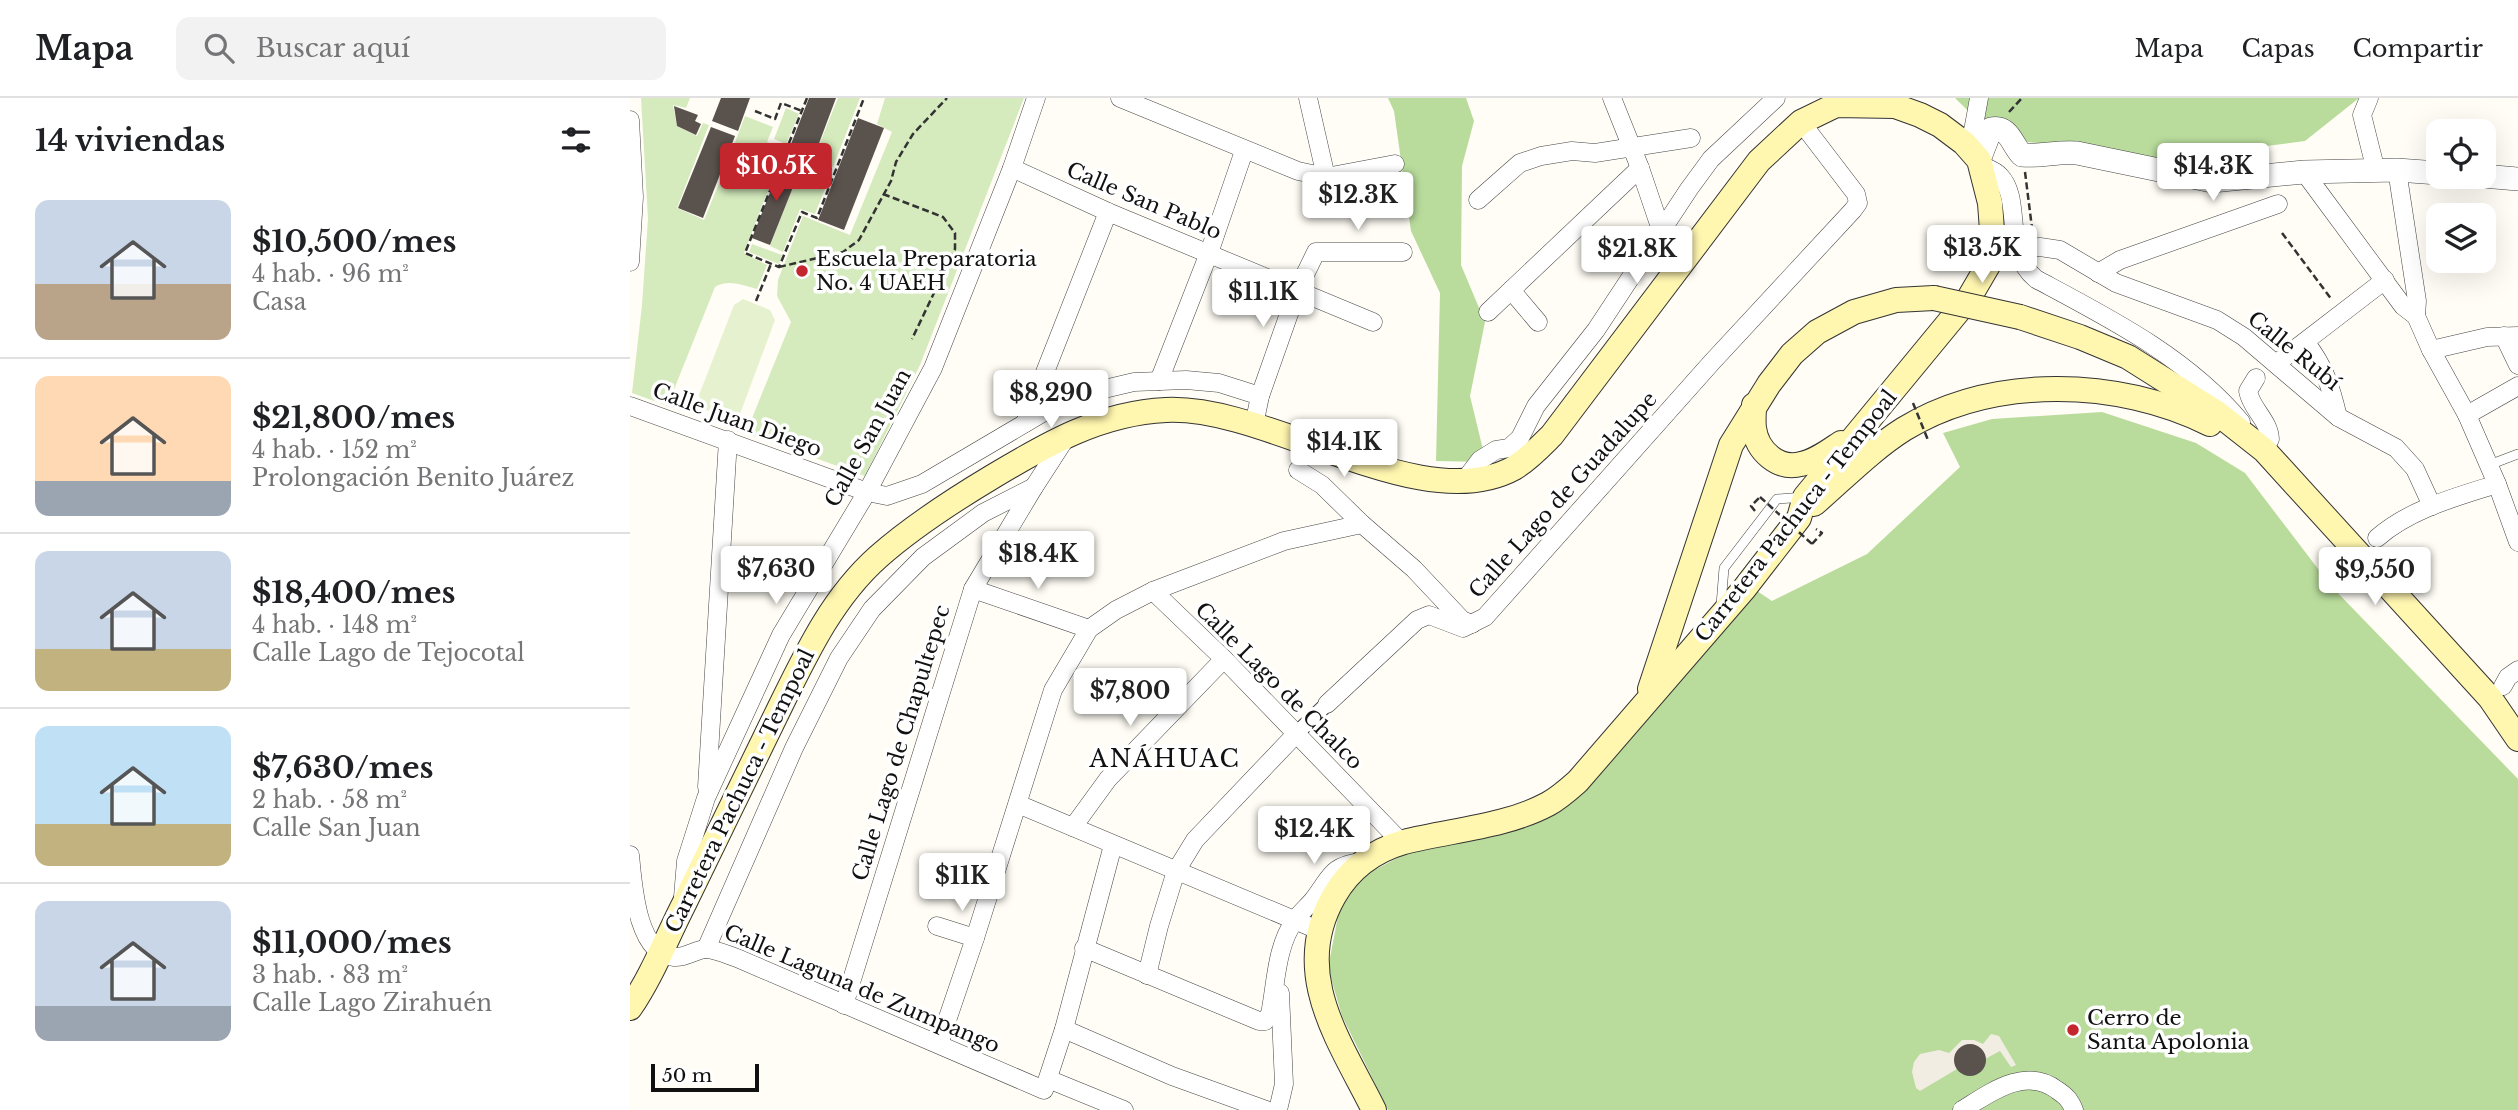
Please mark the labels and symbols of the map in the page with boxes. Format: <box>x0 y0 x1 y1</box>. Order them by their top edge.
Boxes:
pin: $10.5K <box>719 144 833 203</box>
pin: $14.3K <box>2156 144 2270 203</box>
street label: Calle San Pablo <box>1063 157 1225 245</box>
pin: $12.3K <box>1301 172 1415 232</box>
pin: $21.8K <box>1580 226 1694 286</box>
pin: $13.5K <box>1925 226 2039 285</box>
place label: Escuela Preparatoria No. 4 UAEH <box>816 246 1037 296</box>
marker: Escuela Preparatoria No. 4 UAEH <box>794 263 810 279</box>
pin: $11.1K <box>1206 270 1320 329</box>
street label: Calle Rubí <box>2242 306 2346 397</box>
street label: Calle San Juan <box>819 364 917 512</box>
pin: $8,290 <box>994 370 1108 430</box>
street label: Calle Juan Diego <box>649 377 825 463</box>
street label: Carretera Pachuca - Tempoal <box>1689 385 1903 647</box>
street label: Calle Lago de Guadalupe <box>1463 387 1663 603</box>
pin: $14.1K <box>1287 420 1401 479</box>
pin: $18.4K <box>981 532 1095 591</box>
pin: $7,630 <box>719 546 833 606</box>
pin: $9,550 <box>2318 547 2432 607</box>
street label: Calle Lago de Chalco <box>1190 597 1368 775</box>
street label: Calle Lago de Chapultepec <box>847 602 955 884</box>
street label: Carretera Pachuca - Tempoal <box>660 645 820 937</box>
pin: $7,800 <box>1073 668 1187 728</box>
district label: ANÁHUAC <box>1088 744 1241 773</box>
pin: $12.4K <box>1257 806 1371 866</box>
pin: $11K <box>921 854 1003 913</box>
street label: Calle Laguna de Zumpango <box>720 919 1004 1059</box>
place label: Cerro de Santa Apolonia <box>2087 1005 2250 1055</box>
marker: Cerro de Santa Apolonia <box>2065 1022 2081 1038</box>
scale bar <box>651 1061 760 1093</box>

